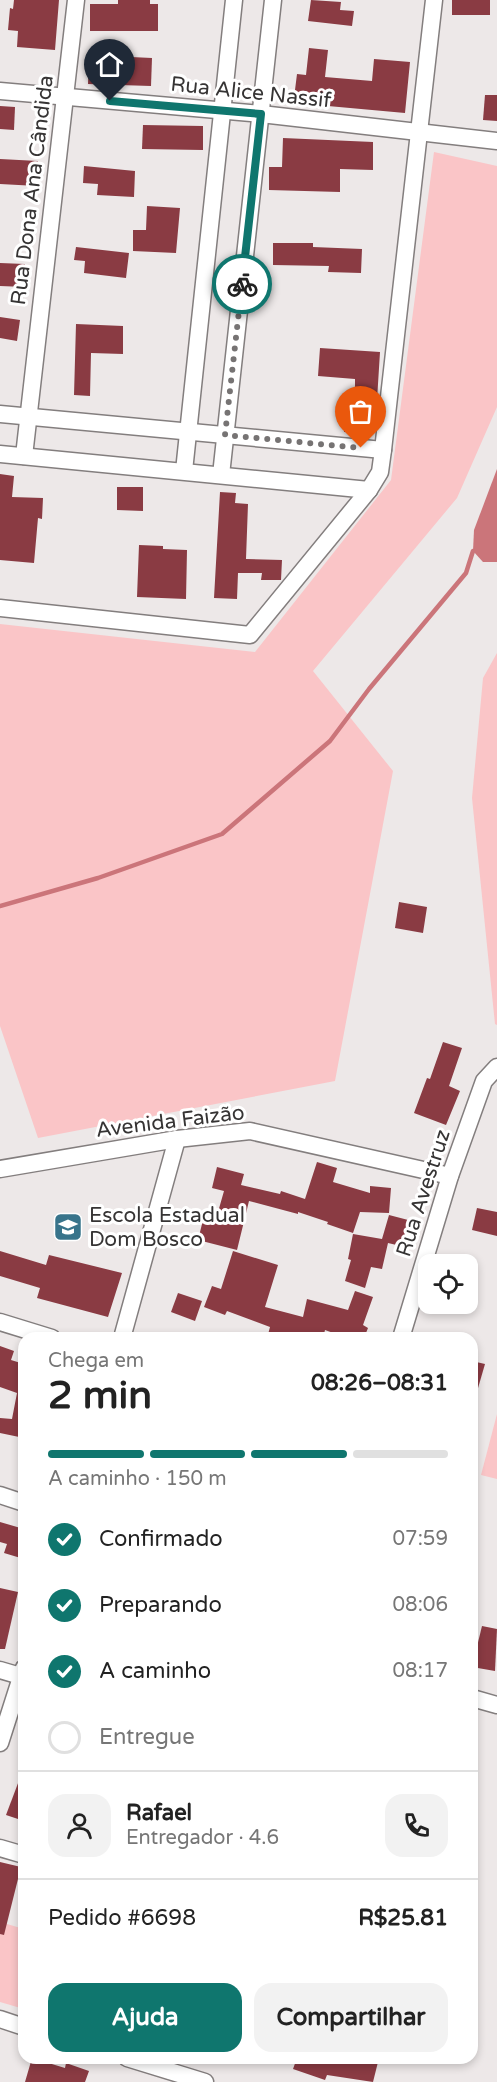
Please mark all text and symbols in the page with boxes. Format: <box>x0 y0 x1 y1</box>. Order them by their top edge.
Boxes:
pin <box>84 39 135 101</box>
icon: home <box>93 48 126 81</box>
street label: Rua Alice Nassif <box>169 72 333 113</box>
street label: Rua Dona Ana Cândida <box>6 74 59 306</box>
courier <box>212 254 272 314</box>
icon: bike <box>226 268 259 301</box>
pin <box>335 386 386 448</box>
icon: bag <box>344 395 377 428</box>
street label: Avenida Faizão <box>94 1100 246 1143</box>
street label: Rua Avestruz <box>391 1126 456 1260</box>
place label: Escola Estadual Dom Bosco <box>89 1203 245 1252</box>
school or university icon: Escola Estadual Dom Bosco <box>52 1211 84 1243</box>
map controls <box>418 1254 478 1314</box>
button: locate <box>418 1254 478 1314</box>
text: Chega em <box>48 1349 144 1373</box>
text: 08:26–08:31 <box>311 1370 448 1396</box>
text: 2 min <box>48 1372 152 1419</box>
text: A caminho · 150 m <box>48 1467 227 1491</box>
icon: check <box>48 1523 81 1556</box>
text: Confirmado <box>99 1526 223 1552</box>
text: 07:59 <box>393 1527 448 1551</box>
icon: check <box>48 1589 81 1622</box>
text: Preparando <box>99 1592 222 1618</box>
text: 08:06 <box>393 1593 448 1617</box>
icon: check <box>48 1655 81 1688</box>
text: A caminho <box>99 1658 211 1684</box>
text: 08:17 <box>393 1659 448 1683</box>
text: Entregue <box>99 1724 195 1750</box>
button: person <box>48 1794 111 1857</box>
button: phone <box>385 1794 448 1857</box>
text: Rafael <box>126 1800 192 1826</box>
text: Entregador · 4.6 <box>126 1826 279 1850</box>
text: Pedido #6698 <box>48 1905 196 1931</box>
text: R$25.81 <box>358 1905 448 1931</box>
button: Ajuda <box>48 1983 242 2052</box>
button: Compartilhar <box>254 1983 448 2052</box>

